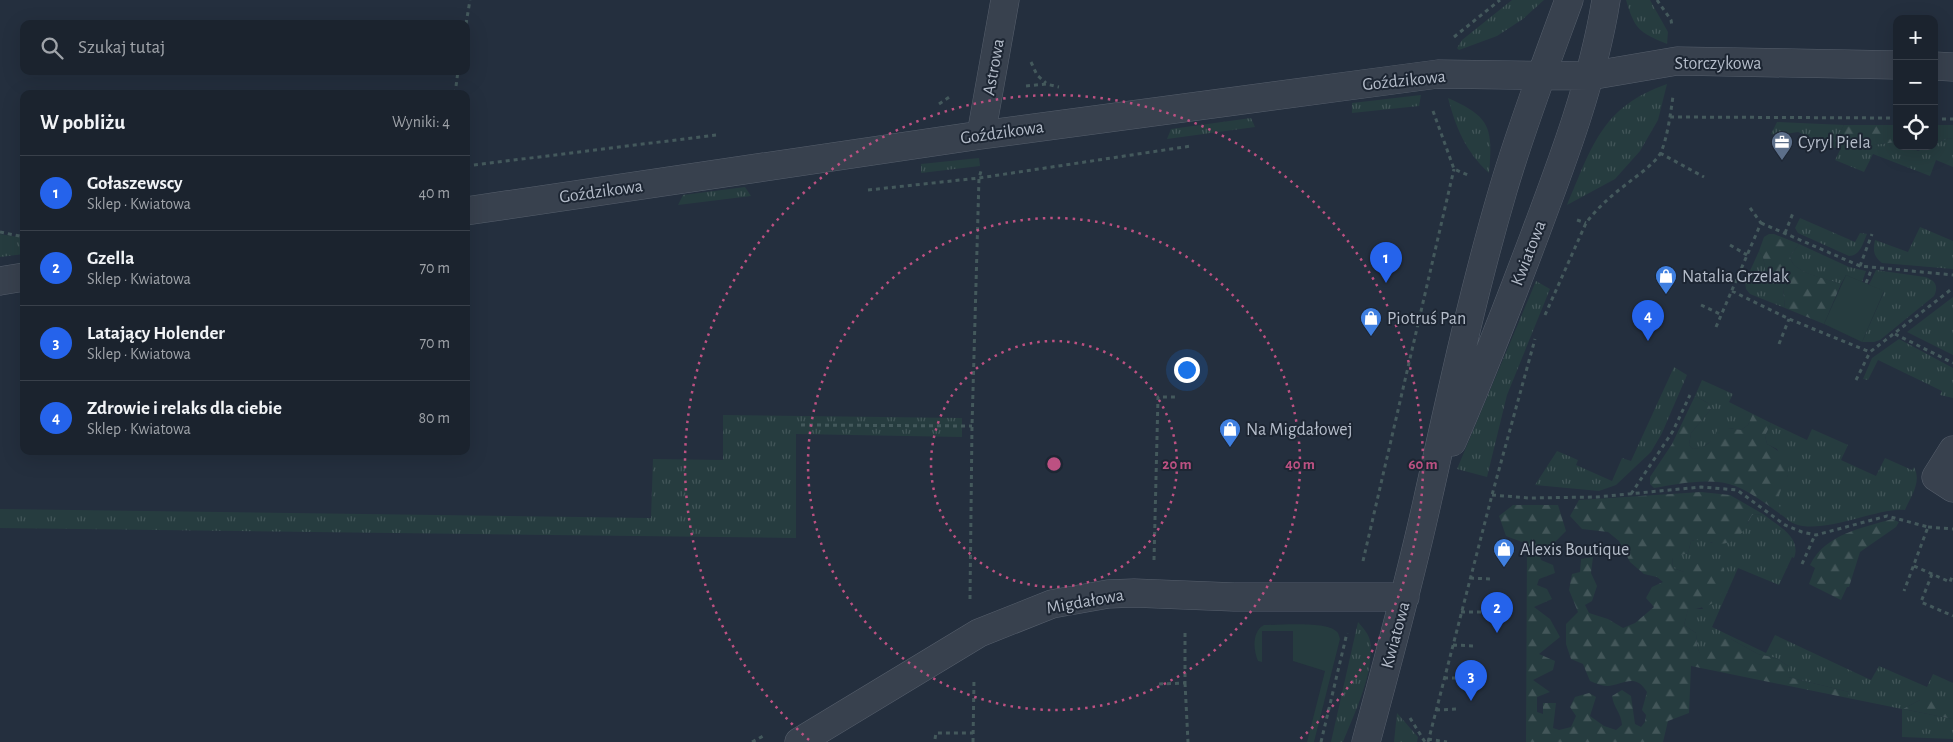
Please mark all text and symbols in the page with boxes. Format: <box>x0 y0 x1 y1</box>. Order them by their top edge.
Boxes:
map controls <box>1893 15 1938 150</box>
button: + <box>1893 15 1938 60</box>
search box <box>20 20 470 75</box>
icon: search <box>38 34 66 62</box>
street label: Astrowa <box>980 37 1008 97</box>
text: Szukaj tutaj <box>78 38 165 57</box>
street label: Storczykowa <box>1674 55 1762 73</box>
button: − <box>1893 60 1938 105</box>
street label: Goździkowa <box>1361 68 1447 94</box>
button: locate <box>1893 105 1938 150</box>
text: W pobliżu <box>40 112 125 133</box>
text: Wyniki: 4 <box>392 114 450 130</box>
street label: Goździkowa <box>959 118 1045 148</box>
office icon: Cyryl Piela <box>1770 130 1794 161</box>
place label: Cyryl Piela <box>1798 134 1871 152</box>
text: Gołaszewscy <box>87 174 183 193</box>
street label: Goździkowa <box>558 177 644 207</box>
text: 1 <box>53 185 59 201</box>
text: 40 m <box>418 185 450 201</box>
text: Sklep · Kwiatowa <box>87 196 191 212</box>
street label: Kwiatowa <box>1508 218 1550 289</box>
pin: 1 <box>1370 242 1402 283</box>
text: Gzella <box>87 249 134 268</box>
text: 2 <box>52 260 60 276</box>
text: 70 m <box>419 260 450 276</box>
shop icon: Natalia Grzelak <box>1654 264 1678 295</box>
place label: Natalia Grzelak <box>1682 268 1790 286</box>
text: Sklep · Kwiatowa <box>87 271 191 287</box>
pin: 4 <box>1632 300 1664 341</box>
shop icon: Piotruś Pan <box>1359 306 1383 337</box>
place label: Piotruś Pan <box>1387 310 1466 328</box>
text: Latający Holender <box>87 324 225 343</box>
text: 3 <box>53 335 59 351</box>
text: 70 m <box>419 335 450 351</box>
text: Sklep · Kwiatowa <box>87 346 191 362</box>
your location <box>1174 357 1200 383</box>
text: Zdrowie i relaks dla ciebie <box>87 399 282 418</box>
text: 4 <box>52 410 60 426</box>
text: 80 m <box>419 410 450 426</box>
shop icon: Na Migdałowej <box>1218 417 1242 448</box>
text: Sklep · Kwiatowa <box>87 421 191 437</box>
place label: Na Migdałowej <box>1246 421 1352 439</box>
centre of rings <box>1045 455 1063 473</box>
text: 20 m <box>1162 457 1192 472</box>
text: 40 m <box>1285 457 1315 472</box>
text: 60 m <box>1408 457 1438 472</box>
shop icon: Alexis Boutique <box>1492 537 1516 568</box>
place label: Alexis Boutique <box>1520 541 1629 559</box>
street label: Migdałowa <box>1045 586 1125 618</box>
pin: 2 <box>1481 592 1513 633</box>
street label: Kwiatowa <box>1378 600 1414 671</box>
pin: 3 <box>1455 660 1487 701</box>

